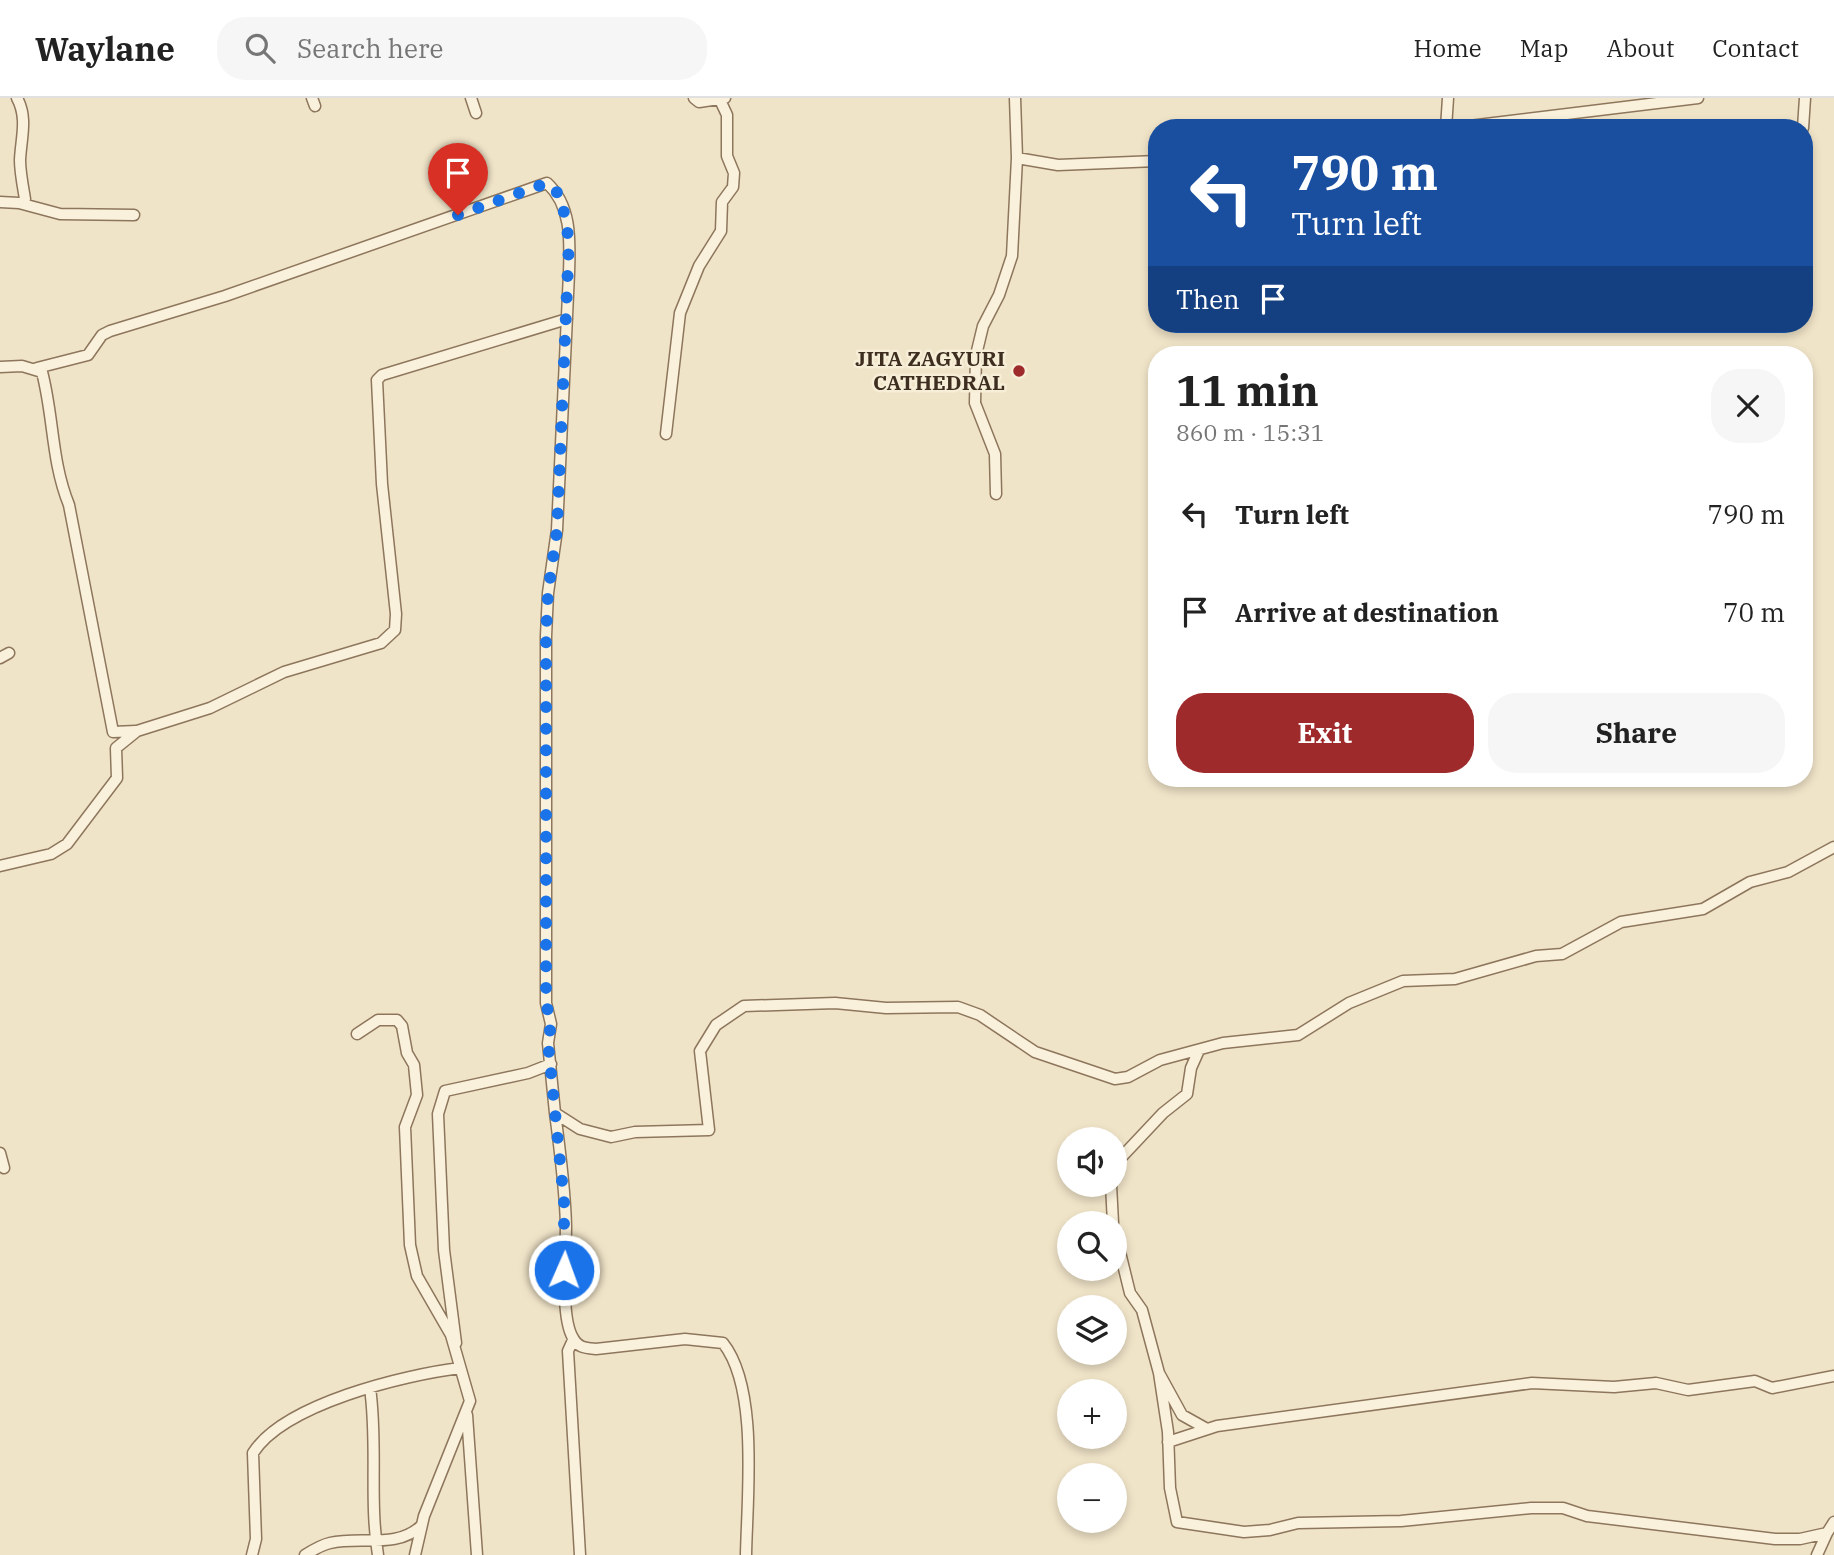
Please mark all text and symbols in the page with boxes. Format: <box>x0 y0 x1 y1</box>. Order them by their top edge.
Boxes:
search box <box>217 17 707 80</box>
text: Waylane <box>35 27 175 70</box>
icon: search <box>241 29 279 67</box>
text: Search here <box>297 31 443 65</box>
text: Home <box>1414 32 1482 64</box>
text: Map <box>1520 32 1568 64</box>
text: About <box>1606 32 1674 64</box>
text: Contact <box>1712 32 1799 64</box>
text: 790 m <box>1291 140 1438 203</box>
pin <box>428 143 488 215</box>
icon: left <box>1176 147 1267 238</box>
icon: arrive <box>439 154 477 192</box>
text: Turn left <box>1291 202 1422 244</box>
icon: arrive <box>1254 280 1292 318</box>
text: Then <box>1176 282 1240 316</box>
place label: JITA ZAGYURI CATHEDRAL <box>855 344 1005 396</box>
marker: JITA ZAGYURI CATHEDRAL <box>1011 363 1027 379</box>
text: 11 min <box>1176 363 1319 418</box>
button: close <box>1711 369 1785 443</box>
text: 860 m · 15:31 <box>1176 417 1325 447</box>
icon: left <box>1176 495 1214 533</box>
text: Turn left <box>1235 497 1349 531</box>
text: 790 m <box>1707 497 1785 531</box>
icon: arrive <box>1176 593 1214 631</box>
text: Arrive at destination <box>1235 595 1499 629</box>
text: 70 m <box>1723 595 1785 629</box>
button: Exit <box>1176 693 1474 773</box>
button: Share <box>1488 693 1785 773</box>
map controls <box>1057 1127 1127 1533</box>
button: sound <box>1057 1127 1127 1197</box>
button: search <box>1057 1211 1127 1281</box>
position arrow <box>527 1233 601 1307</box>
button: layers <box>1057 1295 1127 1365</box>
button: + <box>1057 1379 1127 1449</box>
button: − <box>1057 1463 1127 1533</box>

